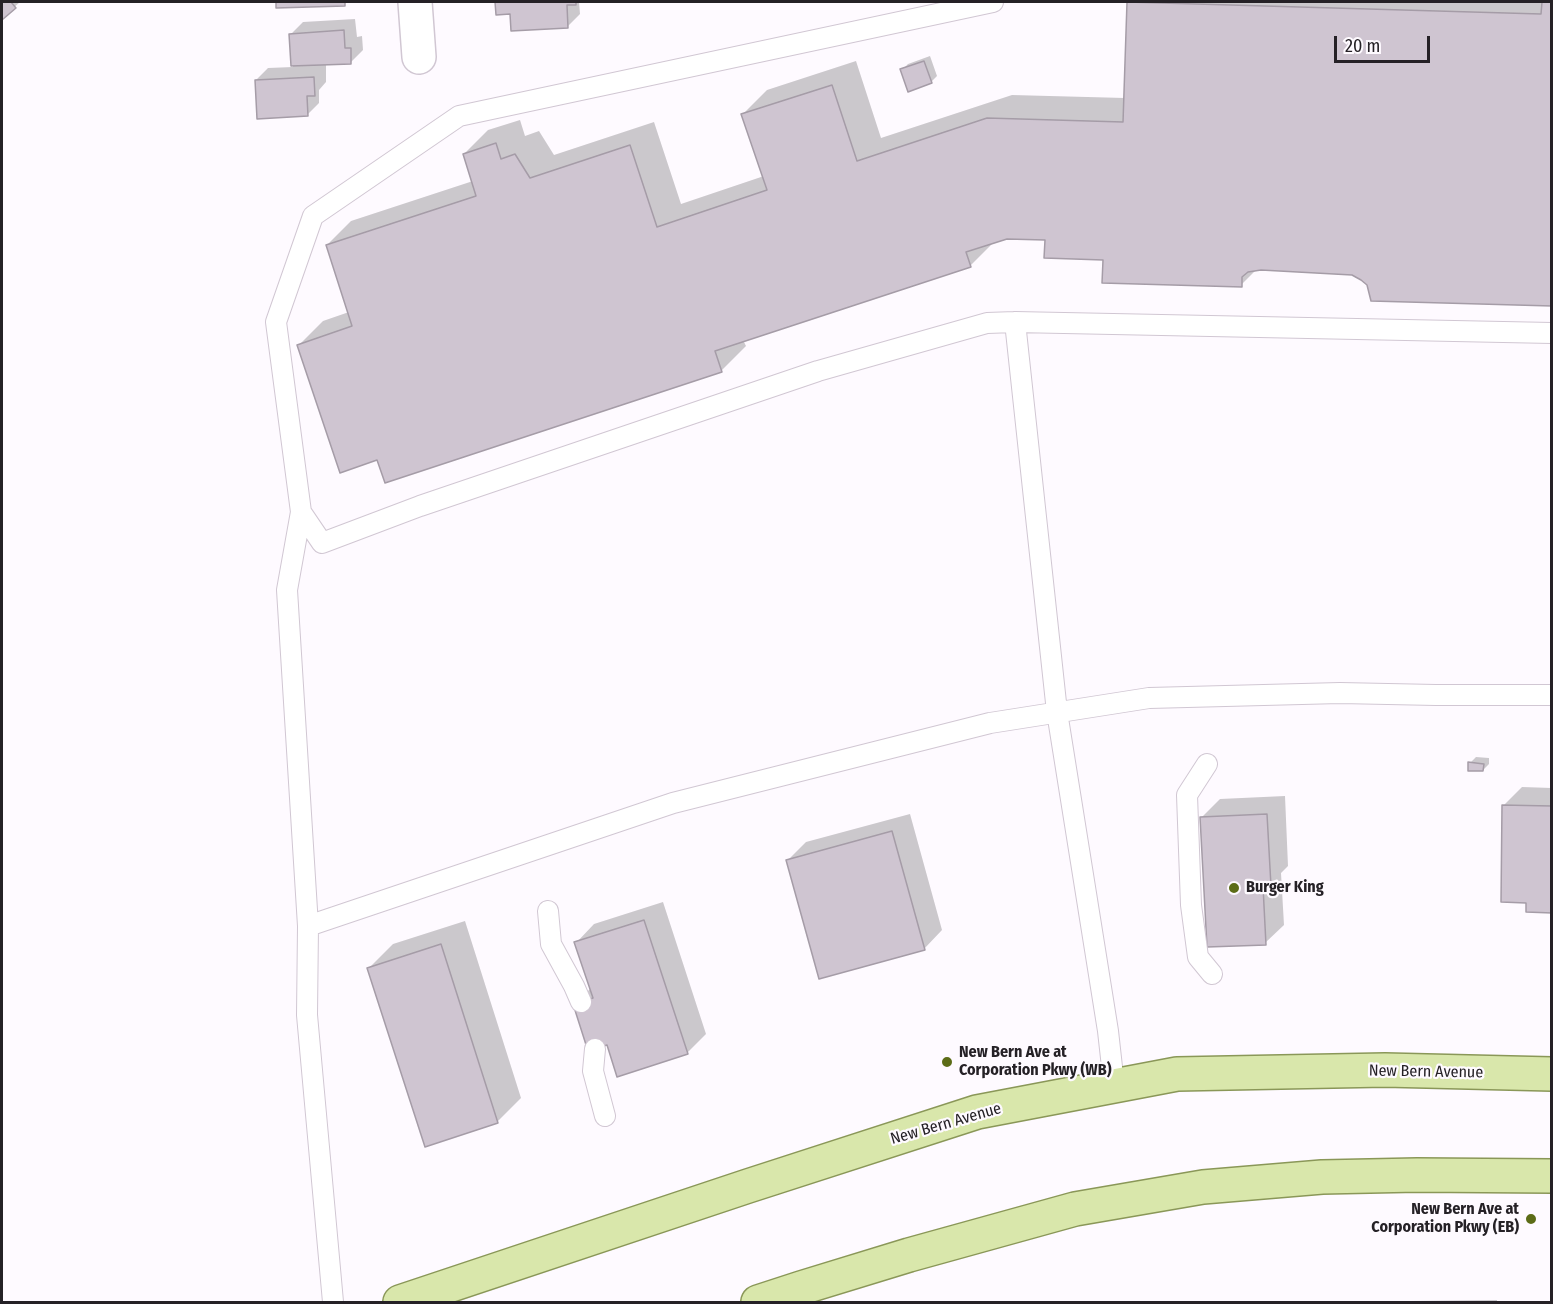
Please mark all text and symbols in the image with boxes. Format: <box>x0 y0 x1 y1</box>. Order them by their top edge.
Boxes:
scale bar <box>1337 24 1433 62</box>
text: 20 m <box>1345 35 1380 57</box>
place label: Burger King <box>1246 878 1324 898</box>
marker: Burger King <box>1227 881 1241 895</box>
place label: New Bern Ave at Corporation Pkwy (WB) <box>959 1043 1111 1081</box>
marker: New Bern Ave at Corporation Pkwy (WB) <box>940 1055 954 1069</box>
street label: New Bern Avenue <box>1369 1061 1483 1083</box>
street label: New Bern Avenue <box>888 1099 1004 1149</box>
place label: New Bern Ave at Corporation Pkwy (EB) <box>1371 1200 1519 1238</box>
marker: New Bern Ave at Corporation Pkwy (EB) <box>1524 1212 1538 1226</box>

